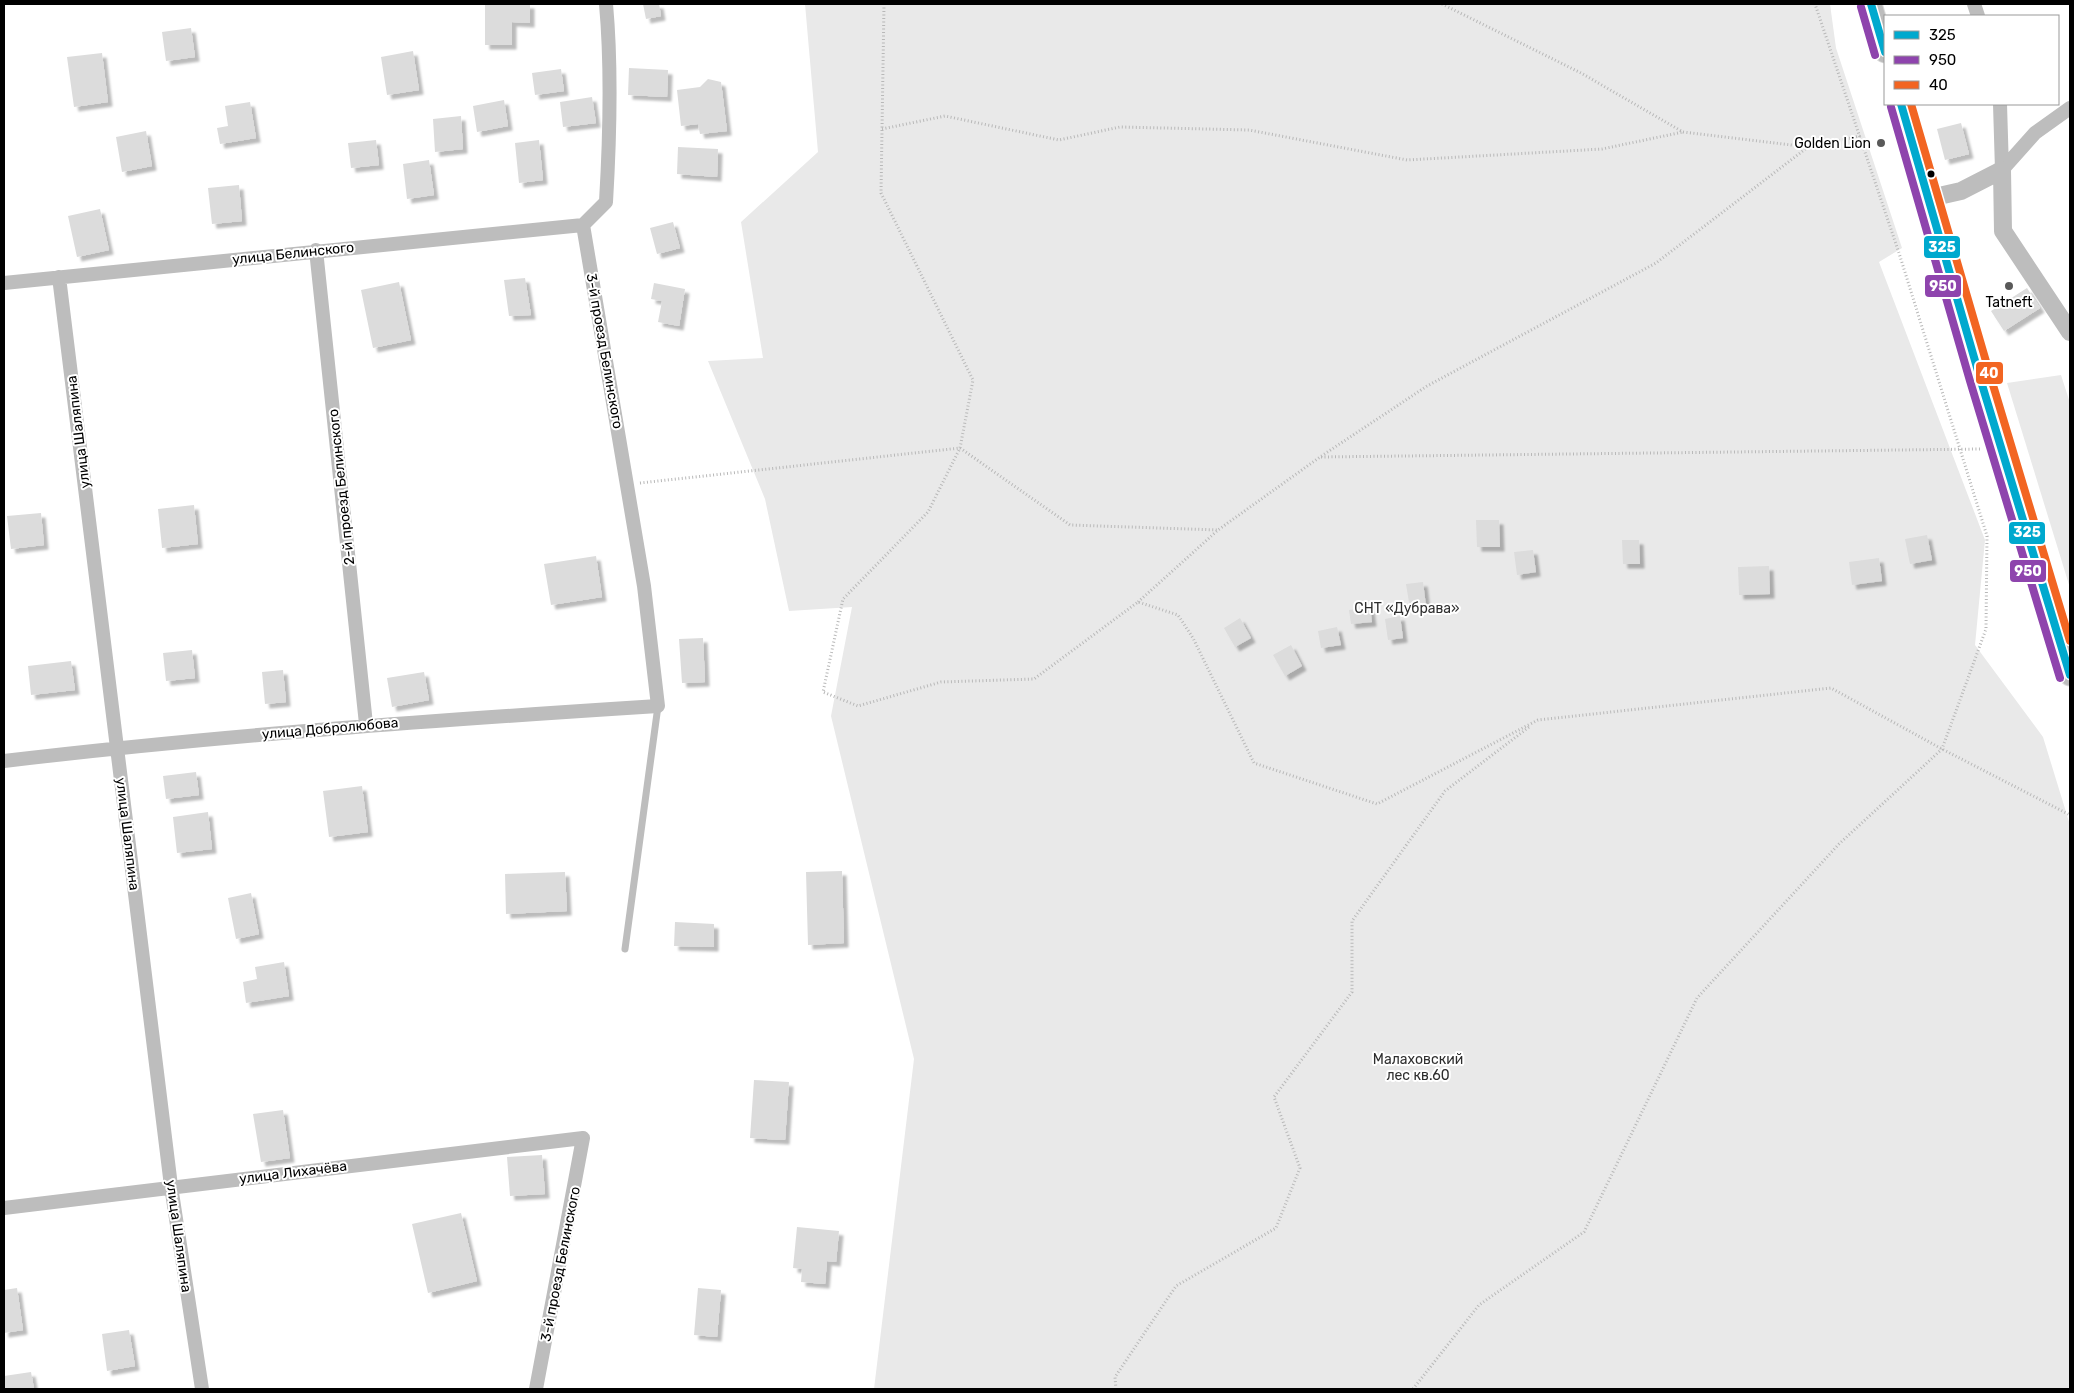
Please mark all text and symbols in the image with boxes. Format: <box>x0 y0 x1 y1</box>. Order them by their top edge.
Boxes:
legend <box>1884 15 2059 105</box>
text: 325 <box>1929 26 1956 44</box>
text: 950 <box>1929 51 1956 69</box>
text: 40 <box>1929 76 1948 94</box>
place label: Golden Lion <box>1794 135 1871 152</box>
marker: Golden Lion <box>1875 137 1887 149</box>
unlabelled marker <box>1926 169 1936 179</box>
line badge: 325 <box>1923 235 1961 259</box>
street label: улица Белинского <box>231 239 355 268</box>
text: 325 <box>1928 239 1956 256</box>
street label: 3-й проезд Белинского <box>582 272 627 430</box>
line badge: 950 <box>1924 274 1962 298</box>
text: 950 <box>1929 278 1957 295</box>
marker: Tatneft <box>2003 280 2015 292</box>
place label: Tatneft <box>1985 294 2033 311</box>
line badge: 40 <box>1975 361 2004 385</box>
text: 40 <box>1979 365 1999 382</box>
street label: улица Шаляпина <box>63 374 94 489</box>
street label: 2-й проезд Белинского <box>325 408 358 566</box>
line badge: 325 <box>2008 521 2046 545</box>
text: 325 <box>2013 524 2041 541</box>
line badge: 950 <box>2009 559 2047 583</box>
text: 950 <box>2014 563 2042 580</box>
park label: СНТ «Дубрава» <box>1354 600 1460 617</box>
street label: улица Добролюбова <box>261 714 399 743</box>
street label: улица Шаляпина <box>112 777 143 892</box>
park label: Малаховский лес кв.60 <box>1373 1051 1463 1084</box>
street label: улица Лихачёва <box>238 1157 348 1188</box>
street label: улица Шаляпина <box>162 1179 195 1294</box>
street label: 3-й проезд Белинского <box>537 1185 584 1343</box>

